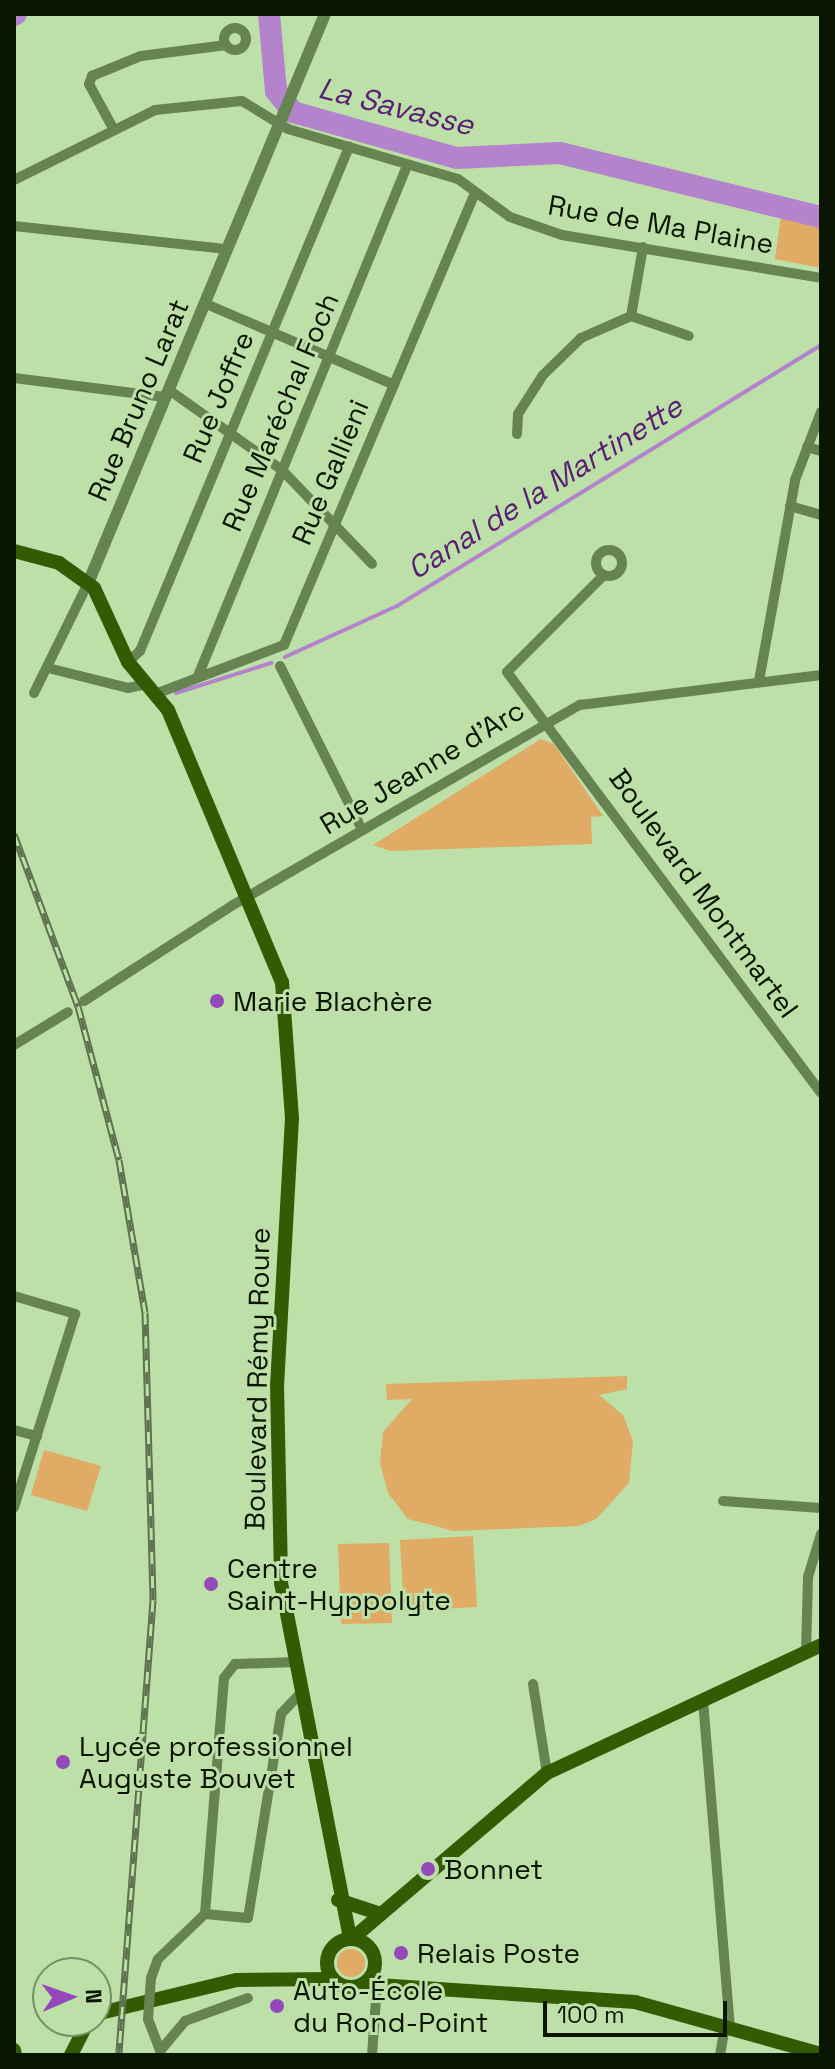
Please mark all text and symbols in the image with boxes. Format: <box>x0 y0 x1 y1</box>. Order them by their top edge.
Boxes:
water label: La Savasse <box>315 70 477 144</box>
street label: Rue de Ma Plaine <box>546 188 776 260</box>
street label: Rue Maréchal Foch <box>215 288 345 536</box>
street label: Rue Bruno Larat <box>80 294 196 506</box>
street label: Rue Joffre <box>175 326 261 468</box>
water label: Canal de la Martinette <box>401 389 689 587</box>
street label: Rue Gallieni <box>284 394 376 550</box>
street label: Rue Jeanne d'Arc <box>314 693 530 841</box>
street label: Boulevard Montmartel <box>602 762 806 1024</box>
place label: Marie Blachère <box>233 984 433 1018</box>
marker: Marie Blachère <box>208 992 226 1010</box>
street label: Boulevard Rémy Roure <box>238 1227 276 1531</box>
place label: Centre Saint-Hyppolyte <box>227 1551 451 1617</box>
marker: Centre Saint-Hyppolyte <box>202 1575 220 1593</box>
place label: Lycée professionnel Auguste Bouvet <box>79 1729 353 1795</box>
marker: Lycée professionnel Auguste Bouvet <box>54 1753 72 1771</box>
place label: Bonnet <box>444 1852 543 1886</box>
marker: Bonnet <box>419 1860 437 1878</box>
place label: Relais Poste <box>417 1936 580 1970</box>
marker: Relais Poste <box>392 1944 410 1962</box>
north arrow <box>32 1957 112 2037</box>
place label: Auto-École du Rond-Point <box>293 1973 488 2039</box>
scale bar <box>547 1985 731 2035</box>
text: N <box>80 1988 108 2004</box>
marker: Auto-École du Rond-Point <box>268 1997 286 2015</box>
text: 100 m <box>557 1999 625 2030</box>

